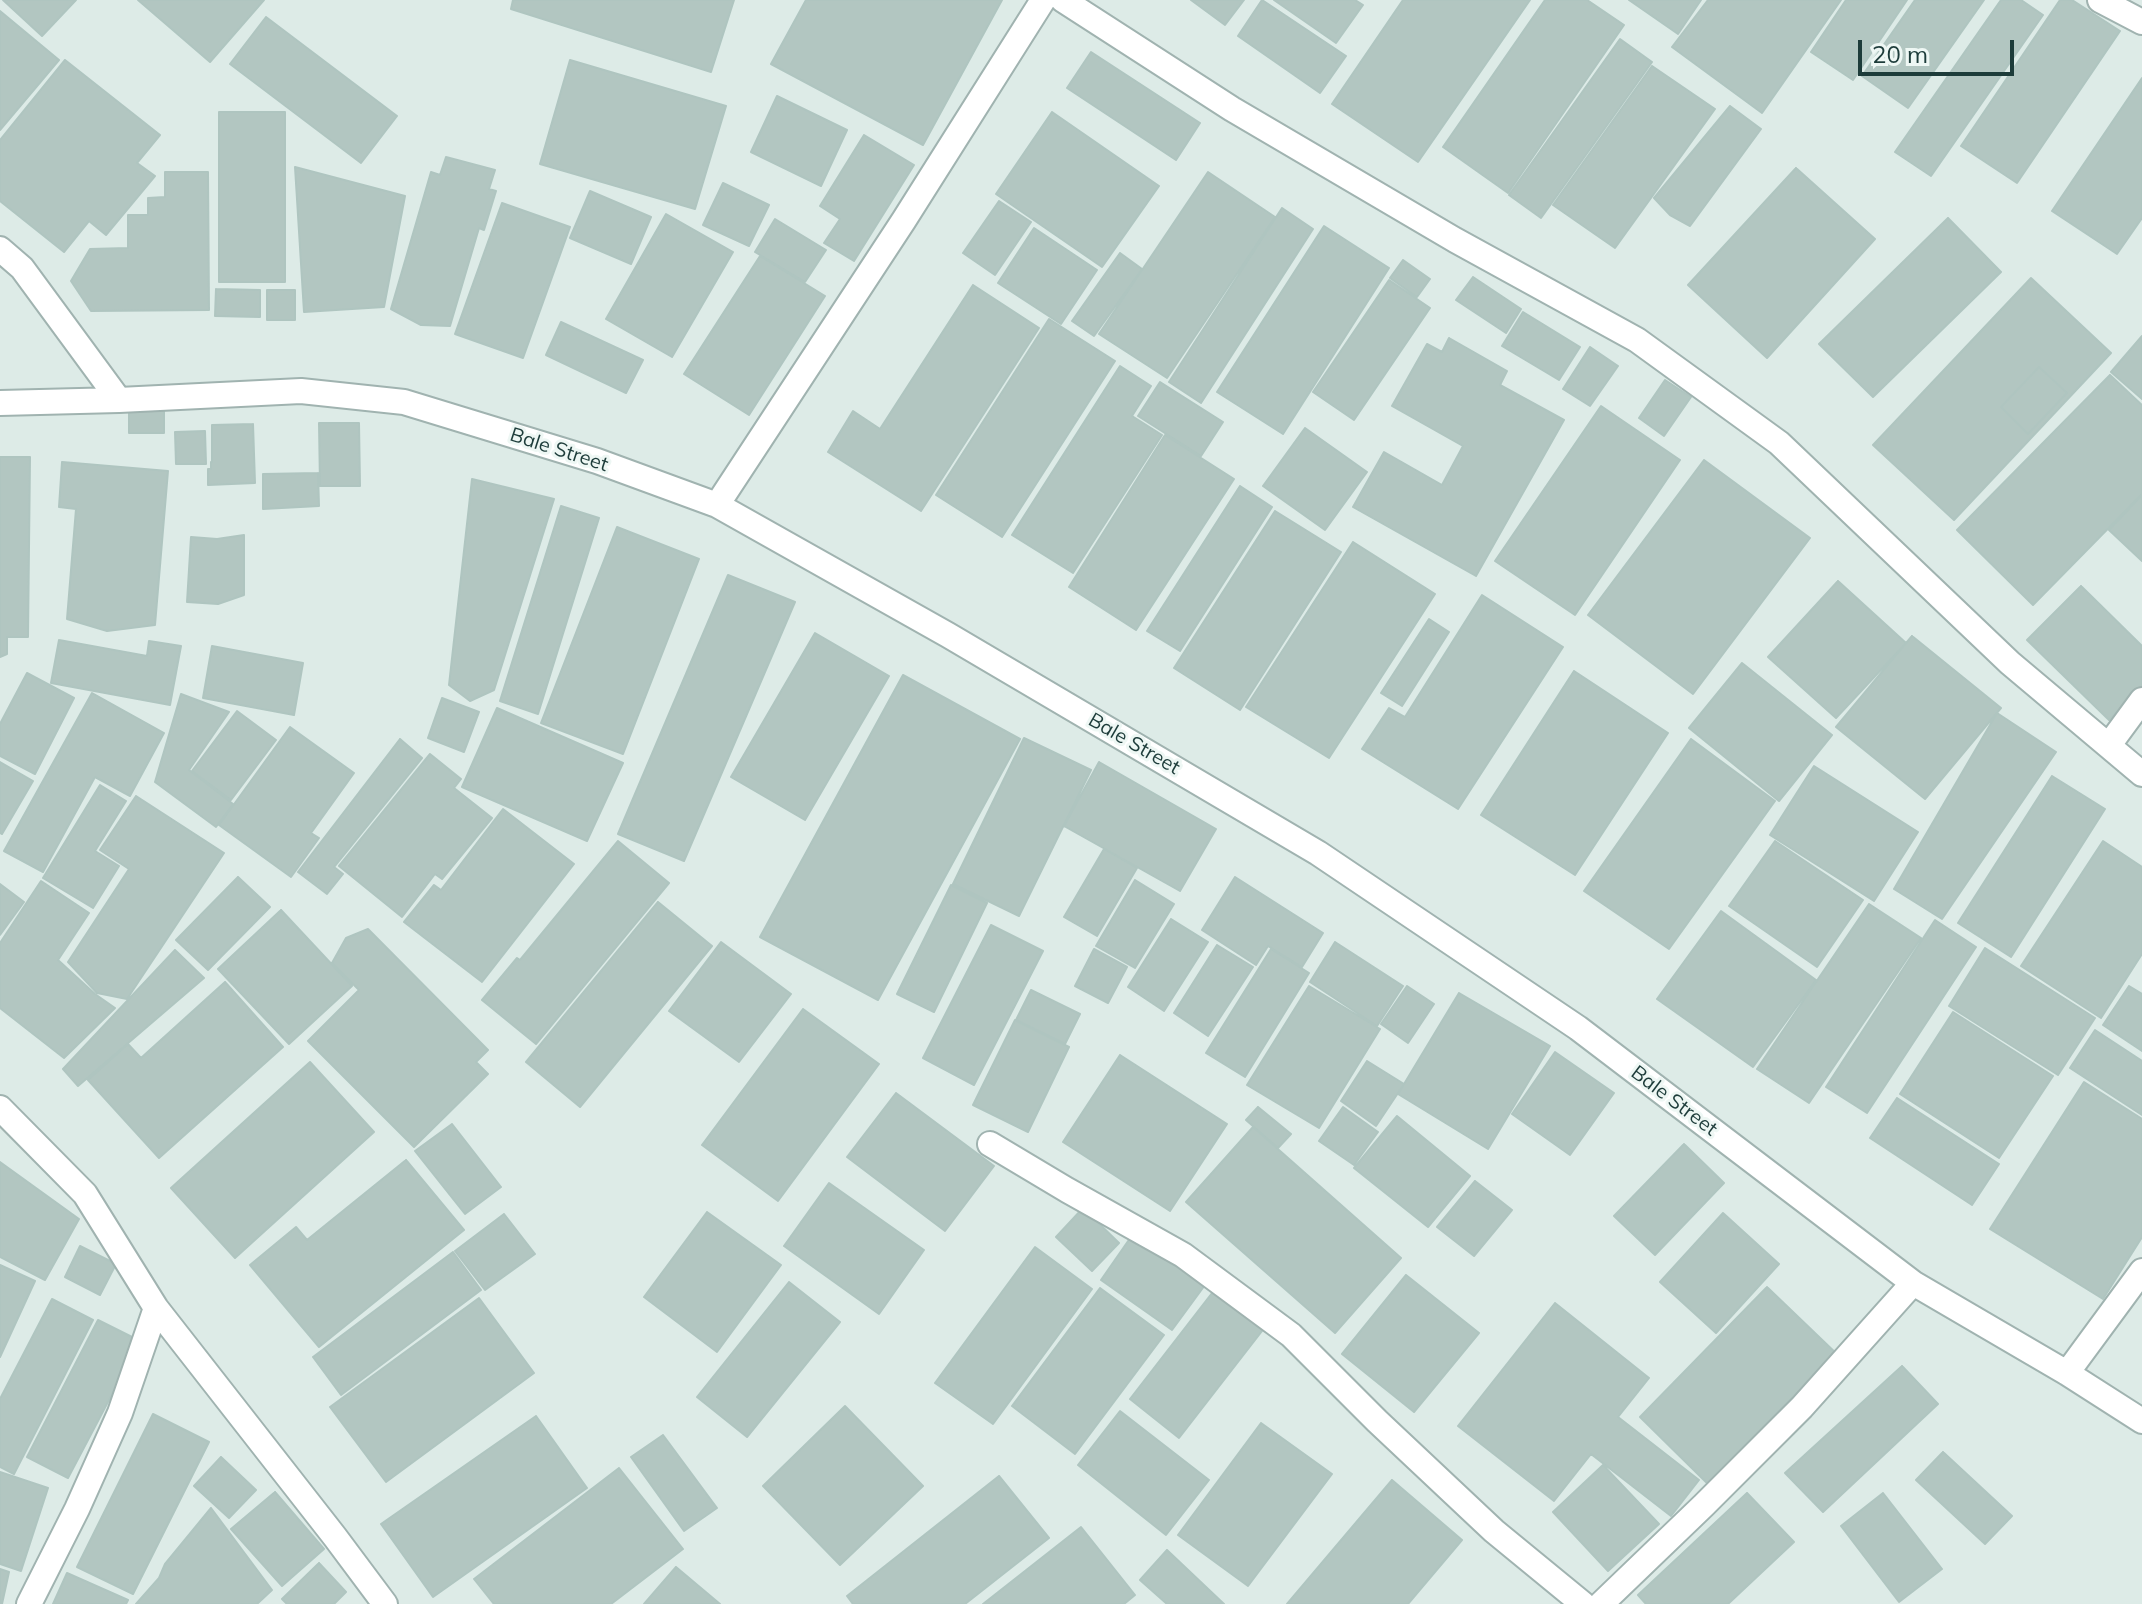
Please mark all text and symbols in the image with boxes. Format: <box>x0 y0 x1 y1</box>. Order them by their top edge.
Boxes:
scale bar <box>1862 24 2018 74</box>
text: 20 m <box>1872 39 1928 69</box>
street label: Bale Street <box>507 423 611 477</box>
street label: Bale Street <box>1084 708 1184 780</box>
street label: Bale Street <box>1626 1061 1722 1141</box>

